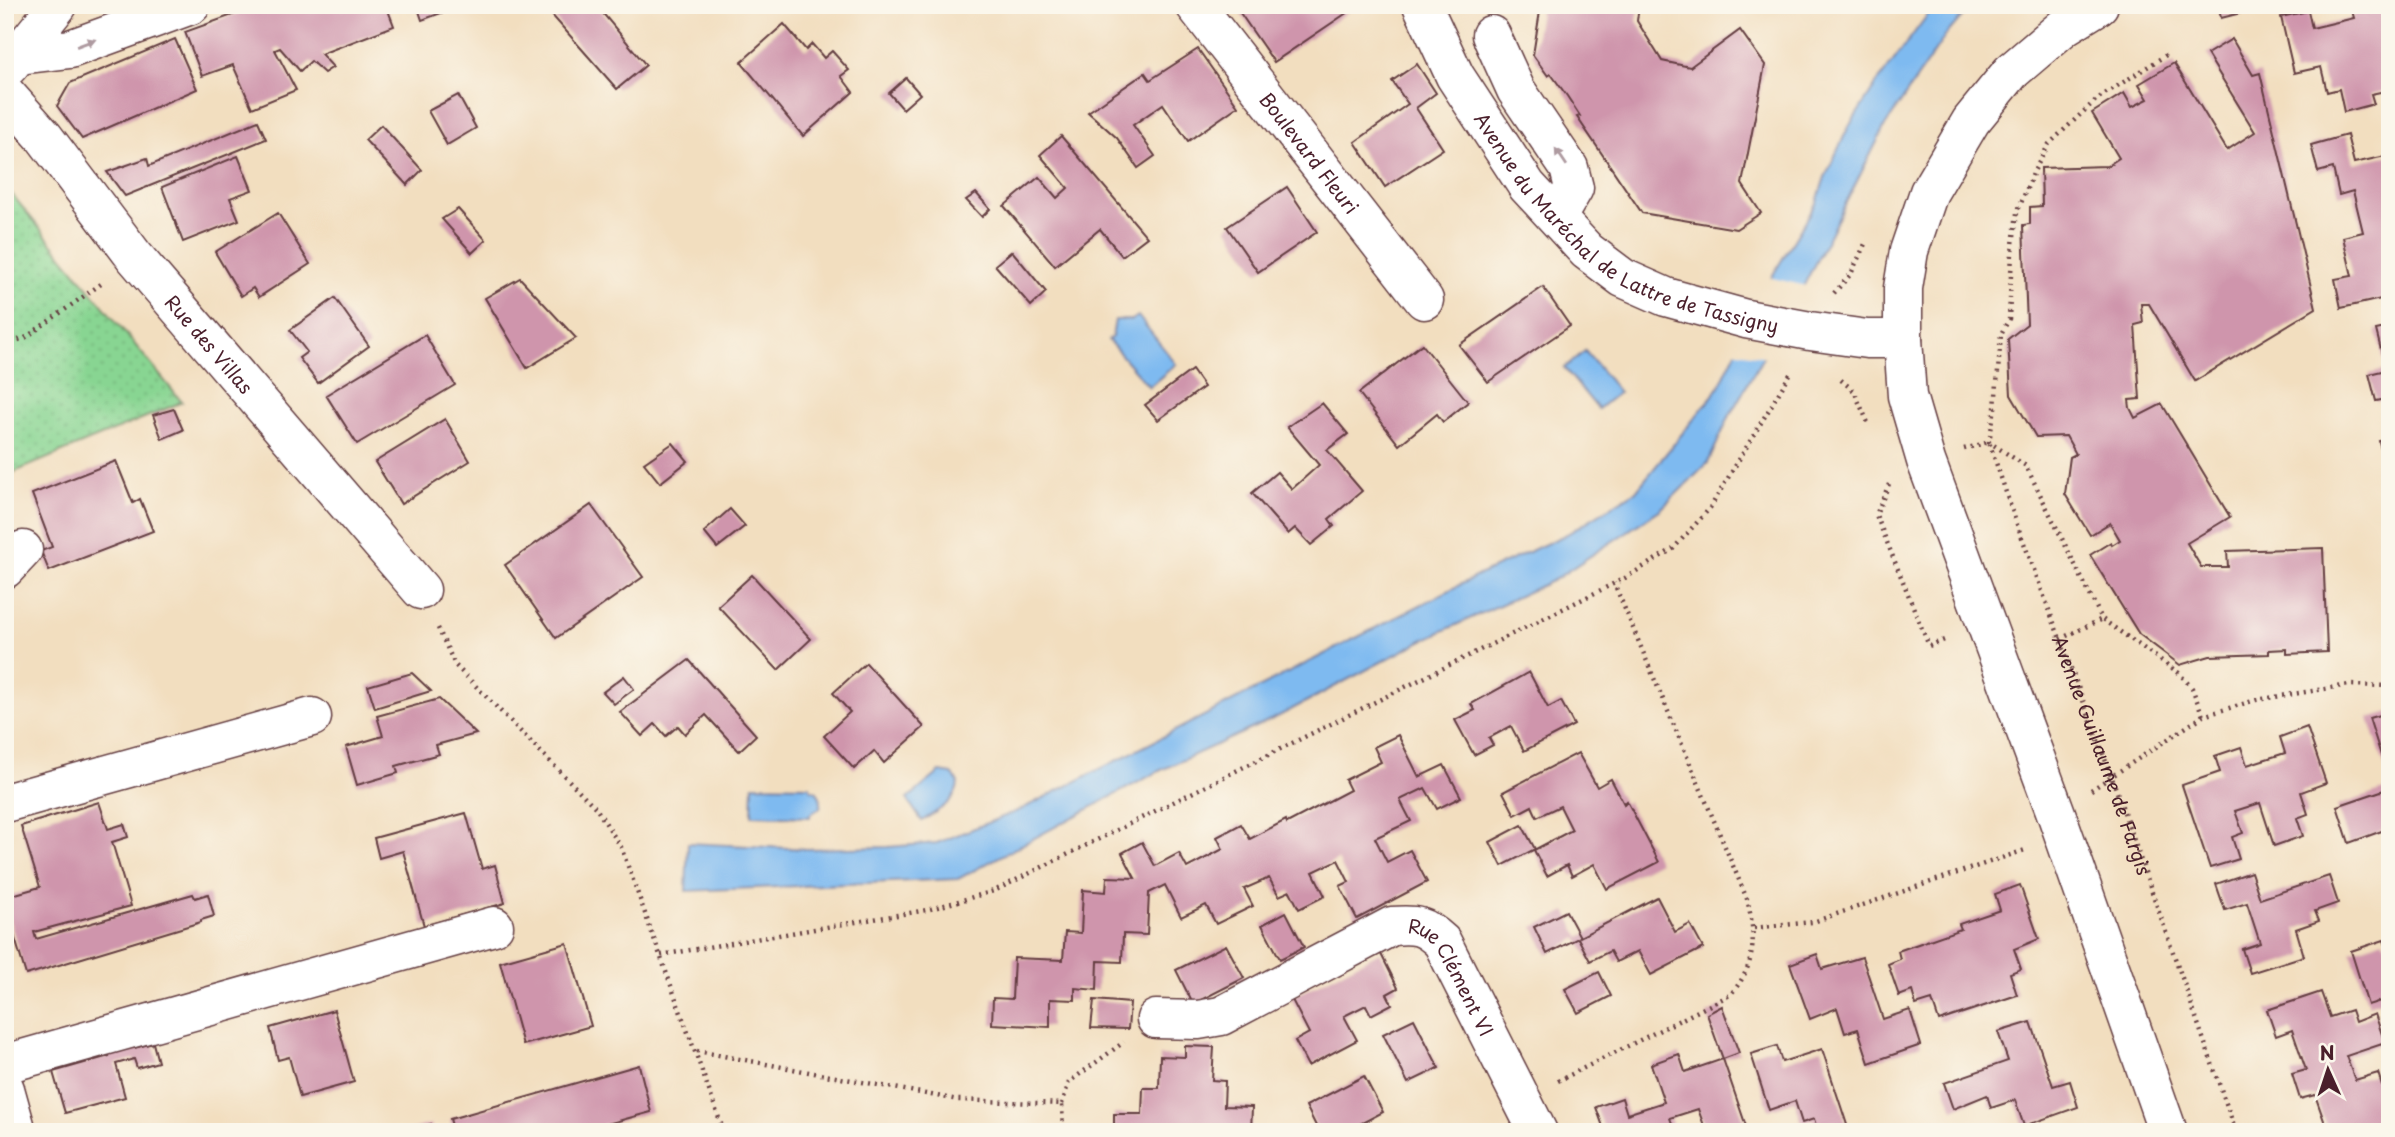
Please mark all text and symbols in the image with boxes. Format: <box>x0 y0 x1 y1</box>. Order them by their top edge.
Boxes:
one-way arrow <box>76 38 97 49</box>
street label: Boulevard Fleuri <box>1254 86 1366 219</box>
street label: Avenue du Maréchal de Lattre de Tassigny <box>1468 106 1781 339</box>
one-way arrow <box>1554 148 1568 166</box>
street label: Rue des Villas <box>159 288 260 400</box>
street label: Avenue Guillaume de Fargis <box>2046 631 2159 879</box>
street label: Rue Clément VI <box>1406 911 1501 1041</box>
north arrow <box>2294 1036 2364 1106</box>
text: N <box>2319 1038 2335 1066</box>

